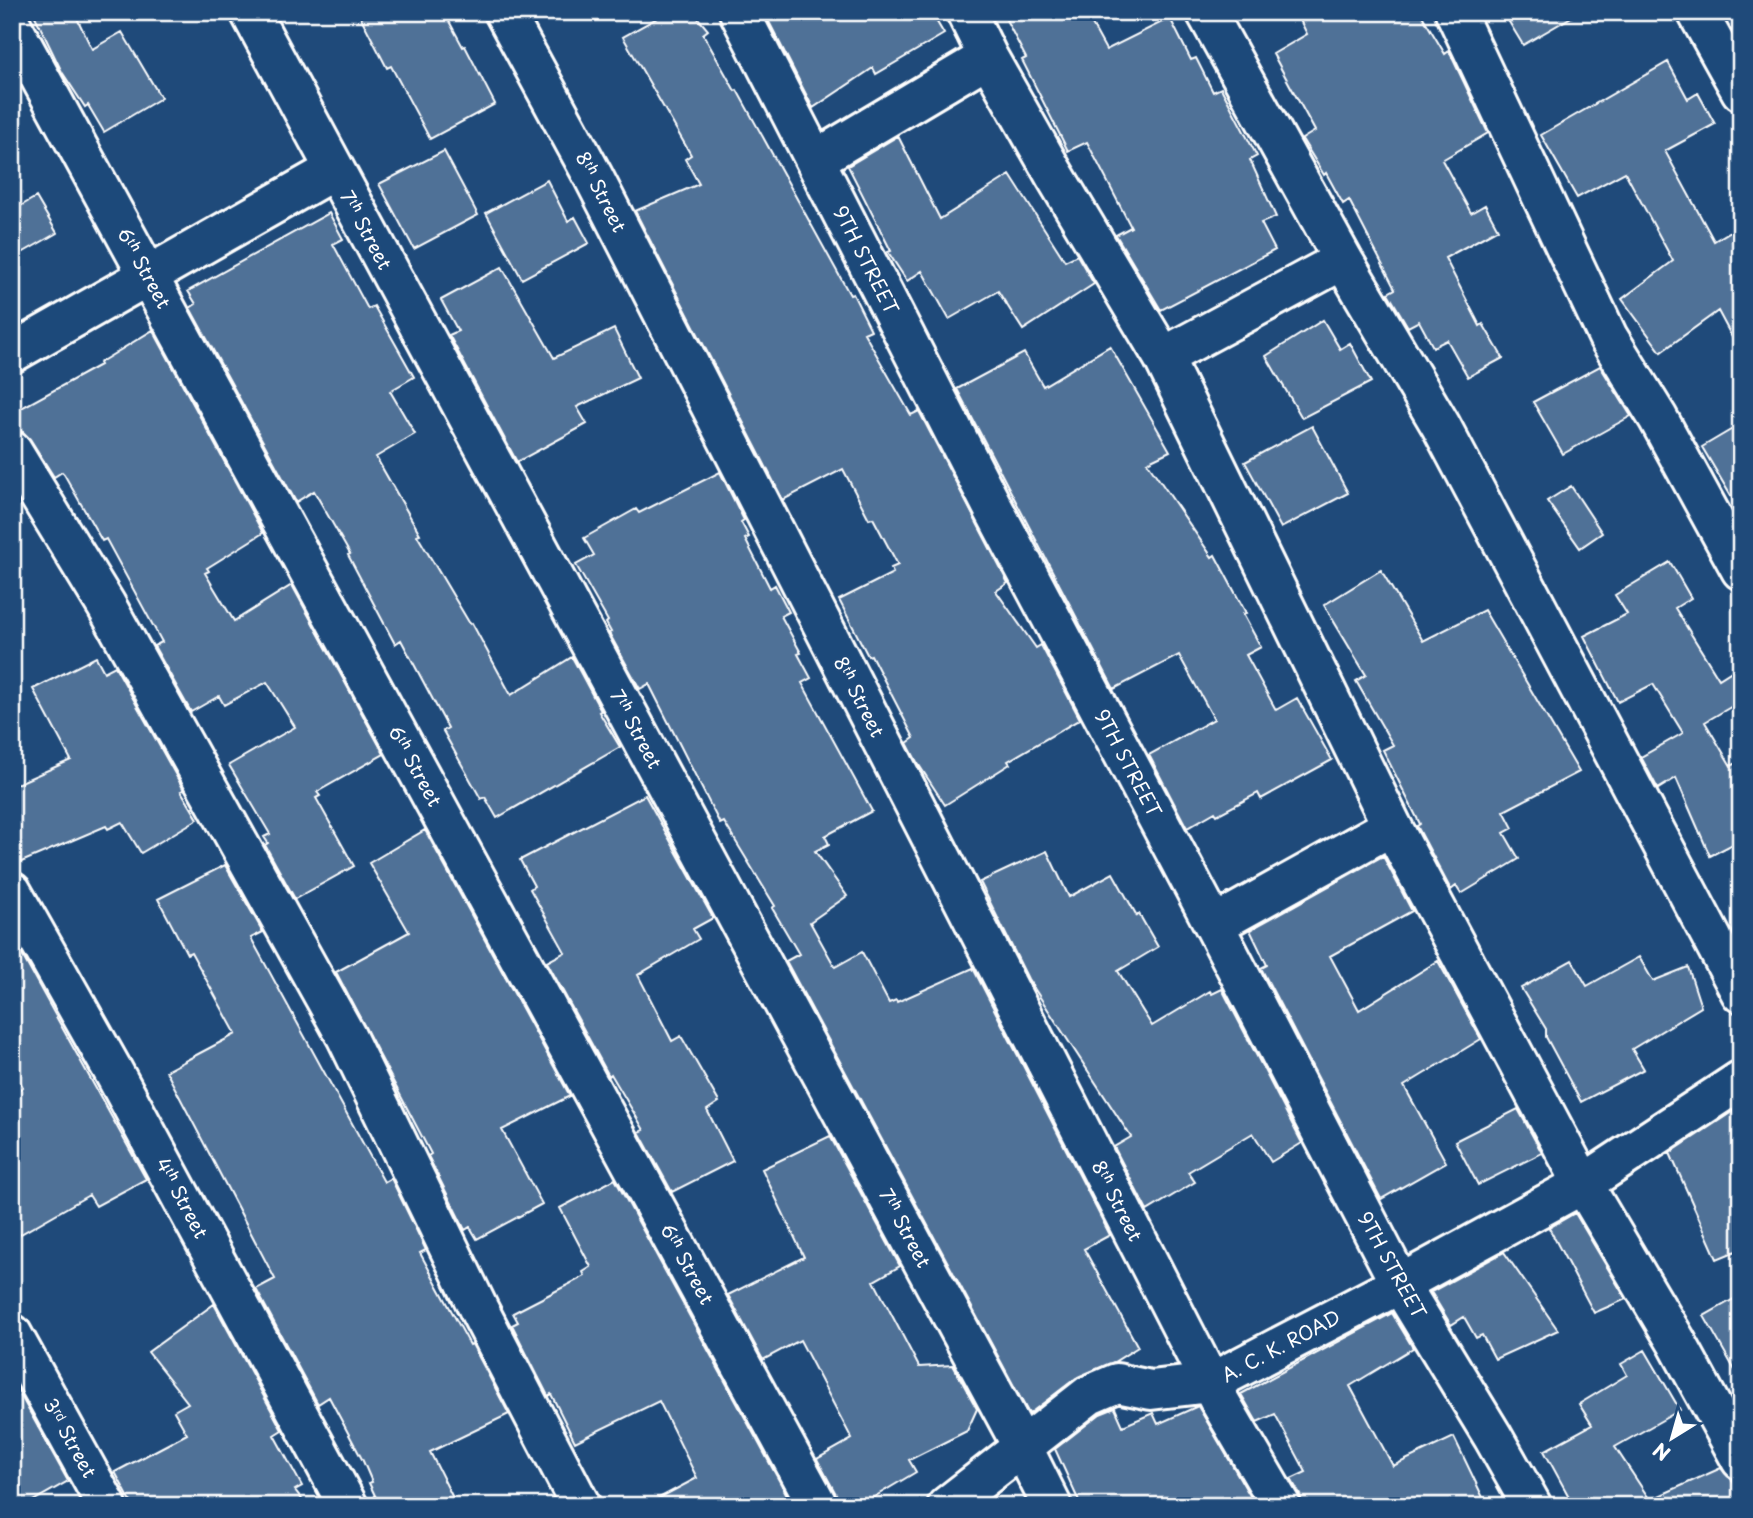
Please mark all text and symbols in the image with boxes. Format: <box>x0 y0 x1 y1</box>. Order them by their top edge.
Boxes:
street label: 8ᵗʰ Street <box>570 146 634 237</box>
street label: 7ᵗʰ Street <box>334 185 400 274</box>
street label: 9TH STREET <box>827 200 906 319</box>
street label: 6ᵗʰ Street <box>111 222 179 313</box>
street label: 8ᵗʰ Street <box>828 651 892 742</box>
street label: 7ᵗʰ Street <box>604 684 670 773</box>
street label: 9TH STREET <box>1089 704 1169 821</box>
street label: 6ᵗʰ Street <box>382 720 450 811</box>
street label: 4ᵗʰ Street <box>150 1152 216 1243</box>
street label: 8ᵗʰ Street <box>1086 1155 1150 1246</box>
street label: 7ᵗʰ Street <box>873 1183 939 1272</box>
street label: 9TH STREET <box>1352 1206 1434 1323</box>
street label: 6ᵗʰ Street <box>654 1218 722 1309</box>
street label: A. C. K. ROAD <box>1216 1302 1345 1388</box>
street label: 3ʳᵈ Street <box>38 1393 104 1483</box>
north arrow <box>1638 1402 1708 1472</box>
text: N <box>1647 1437 1676 1468</box>

